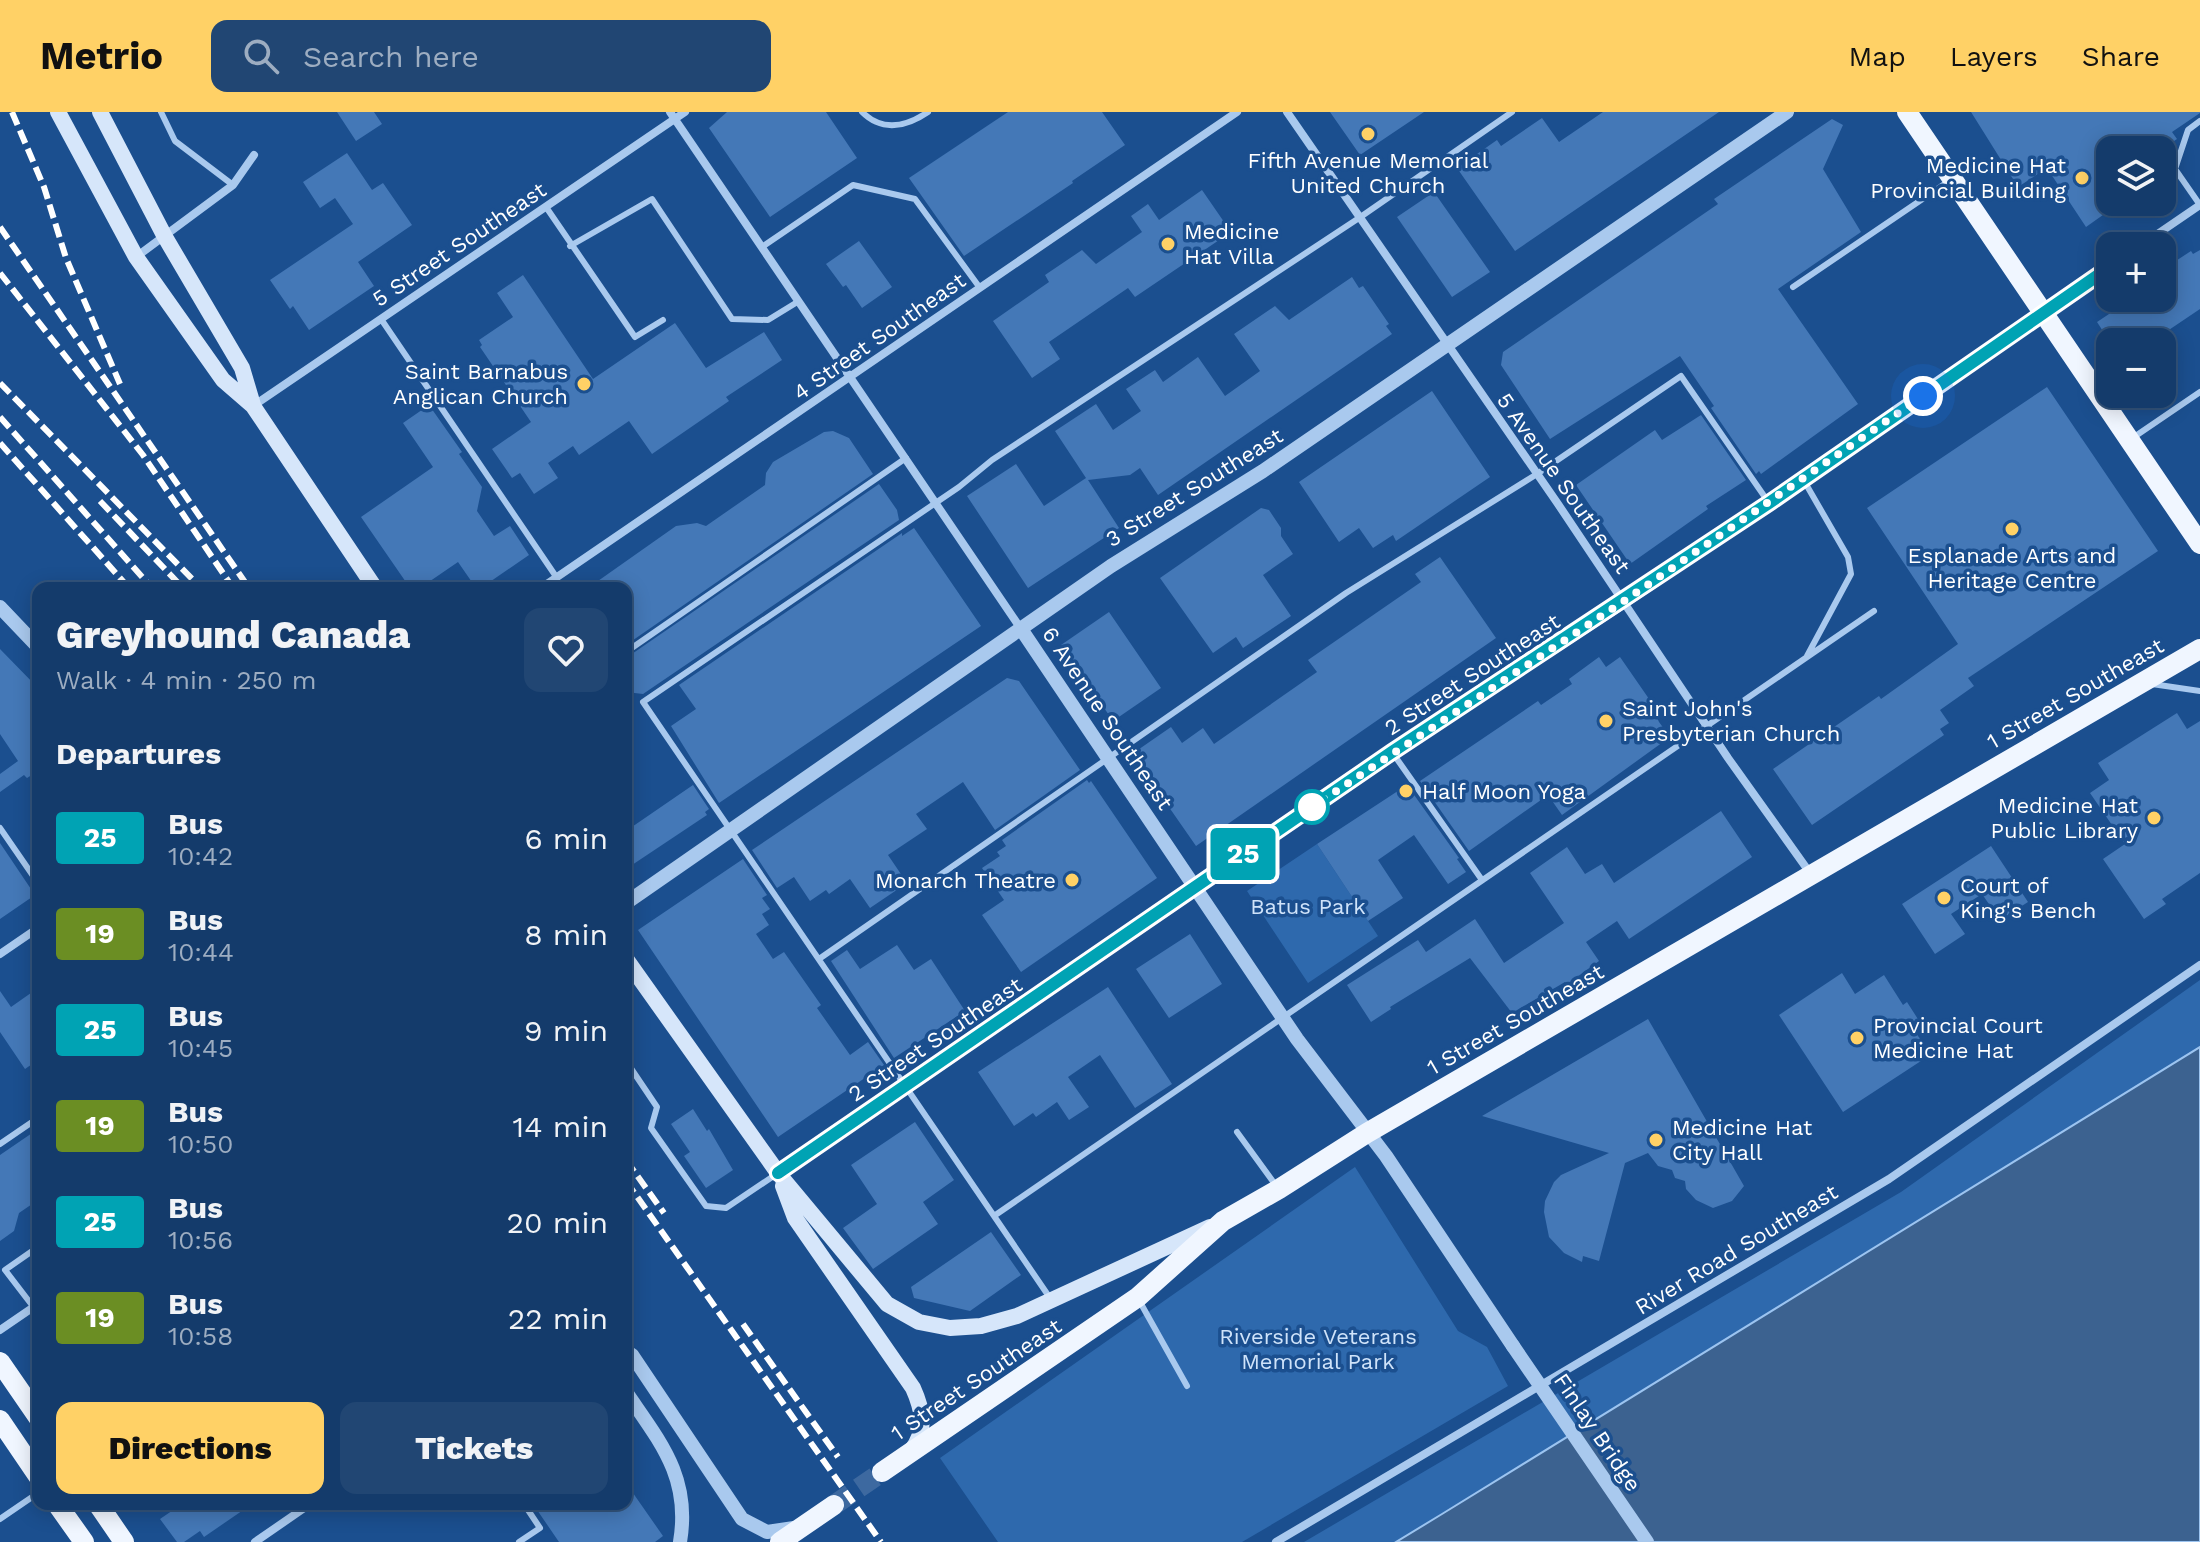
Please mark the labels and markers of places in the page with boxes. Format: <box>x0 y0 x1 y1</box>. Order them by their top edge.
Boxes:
marker: Fifth Avenue Memorial United Church <box>1359 125 1377 143</box>
place label: Fifth Avenue Memorial United Church <box>1247 148 1489 198</box>
place label: Medicine Hat Provincial Building <box>1870 153 2066 203</box>
marker: Medicine Hat Provincial Building <box>2073 169 2091 187</box>
place label: Medicine Hat Villa <box>1184 219 1279 269</box>
marker: Medicine Hat Villa <box>1159 235 1177 253</box>
place label: Saint Barnabus Anglican Church <box>393 359 568 409</box>
marker: Saint Barnabus Anglican Church <box>575 375 593 393</box>
marker: Esplanade Arts and Heritage Centre <box>2003 520 2021 538</box>
place label: Esplanade Arts and Heritage Centre <box>1908 543 2116 593</box>
place label: Saint John's Presbyterian Church <box>1622 696 1840 746</box>
marker: Saint John's Presbyterian Church <box>1597 712 1615 730</box>
place label: Half Moon Yoga <box>1422 779 1586 804</box>
marker: Half Moon Yoga <box>1397 782 1415 800</box>
unlabelled marker <box>1295 790 1329 824</box>
place label: Medicine Hat Public Library <box>1991 793 2139 843</box>
marker: Medicine Hat Public Library <box>2145 809 2163 827</box>
place label: Monarch Theatre <box>875 868 1056 893</box>
marker: Monarch Theatre <box>1063 871 1081 889</box>
place label: Court of King's Bench <box>1960 873 2096 923</box>
marker: Court of King's Bench <box>1935 889 1953 907</box>
place label: Provincial Court Medicine Hat <box>1873 1013 2043 1063</box>
marker: Provincial Court Medicine Hat <box>1848 1029 1866 1047</box>
place label: Medicine Hat City Hall <box>1672 1115 1812 1165</box>
marker: Medicine Hat City Hall <box>1647 1131 1665 1149</box>

